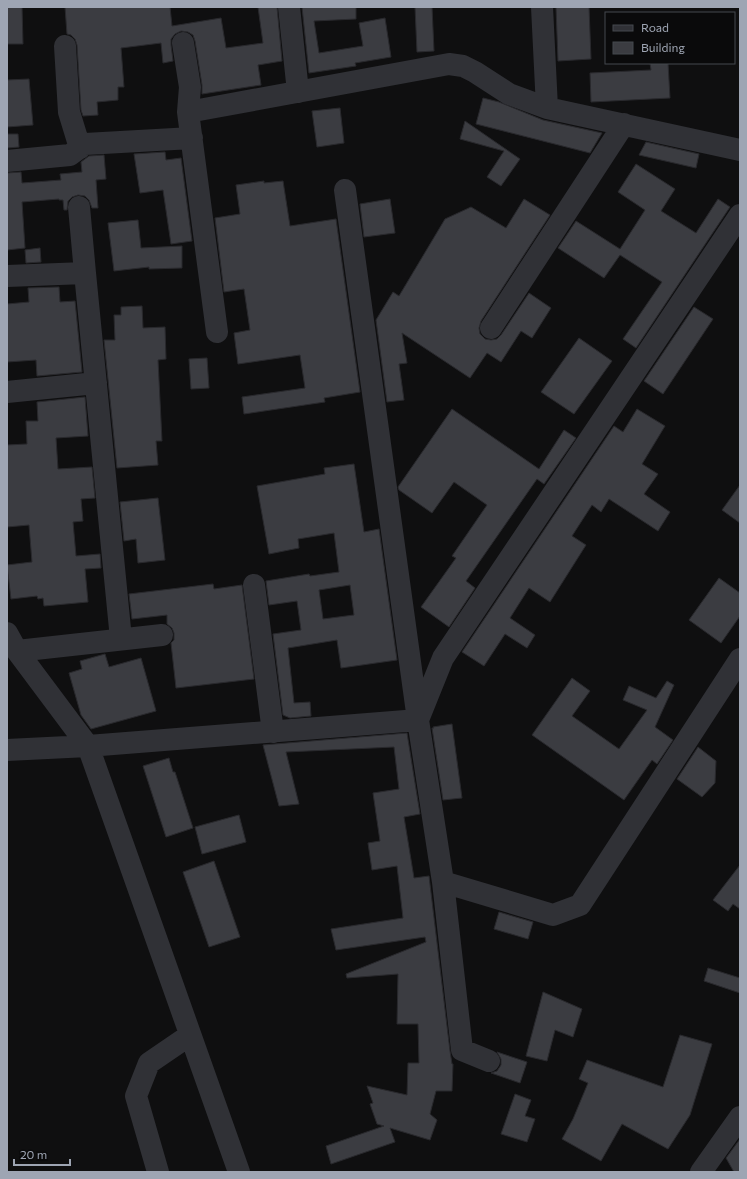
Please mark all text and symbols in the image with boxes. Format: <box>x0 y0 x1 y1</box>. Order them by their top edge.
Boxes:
legend <box>605 12 735 64</box>
text: Road <box>641 20 669 34</box>
text: Building <box>641 40 685 54</box>
scale bar <box>14 1141 70 1167</box>
text: 20 m <box>20 1147 47 1161</box>

